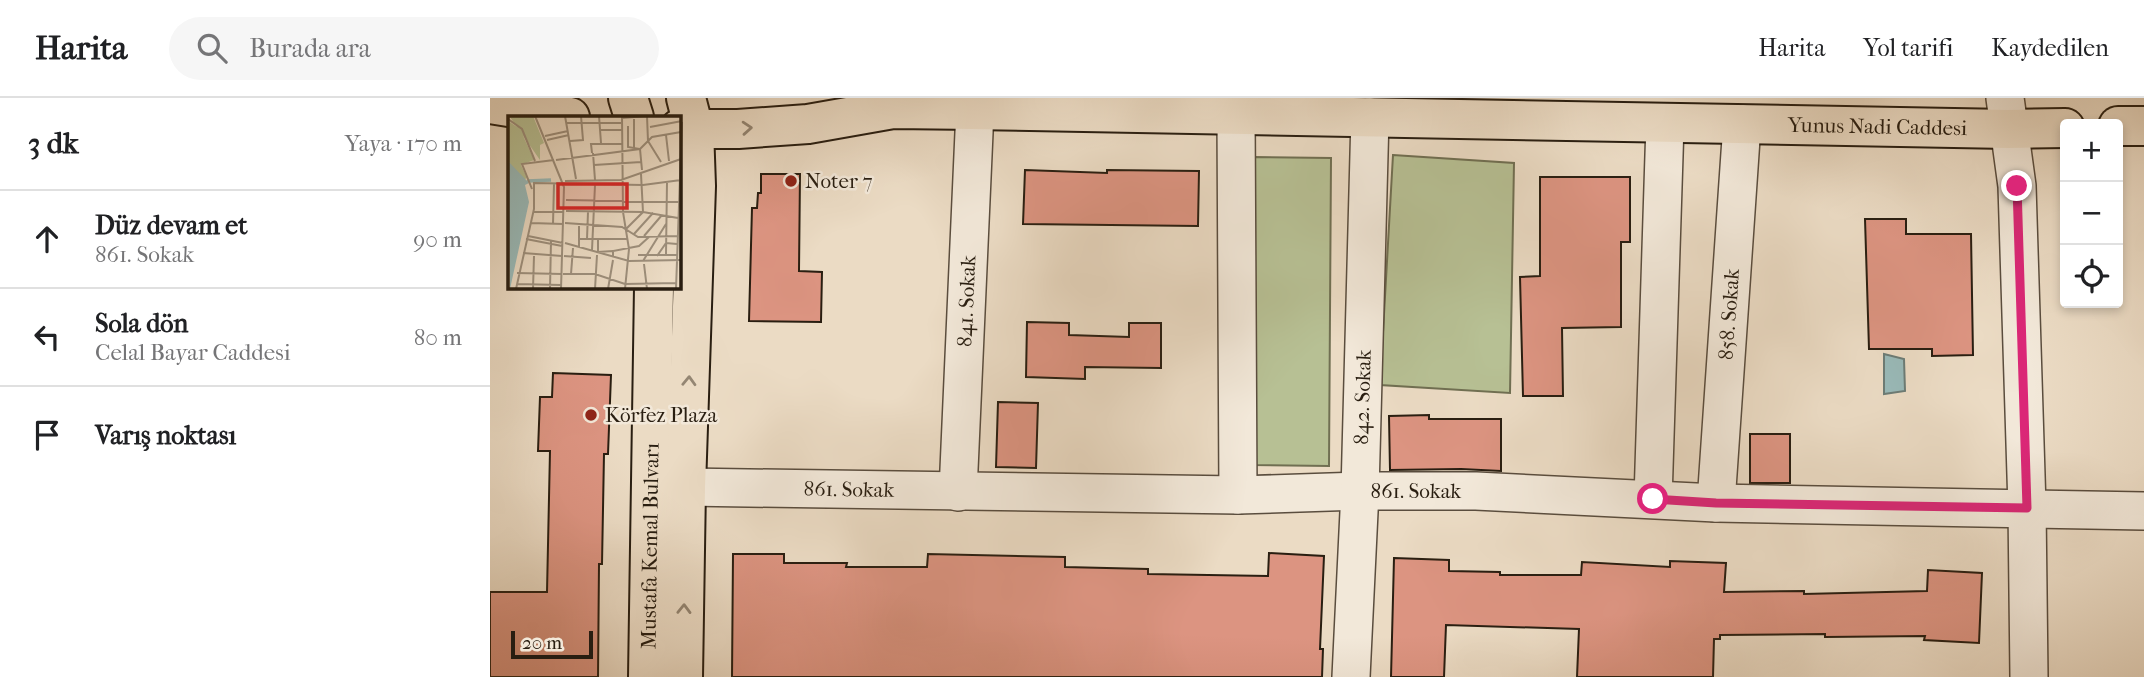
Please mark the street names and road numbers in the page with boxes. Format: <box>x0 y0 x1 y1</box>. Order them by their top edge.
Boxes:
street label: Yunus Nadi Caddesi <box>1787 113 1967 140</box>
street label: 841. Sokak <box>952 255 981 347</box>
street label: 858. Sokak <box>1714 268 1744 361</box>
street label: 842. Sokak <box>1349 349 1376 445</box>
street label: Mustafa Kemal Bulvarı <box>636 443 664 649</box>
street label: 861. Sokak <box>804 477 895 502</box>
street label: 861. Sokak <box>1371 479 1461 503</box>

